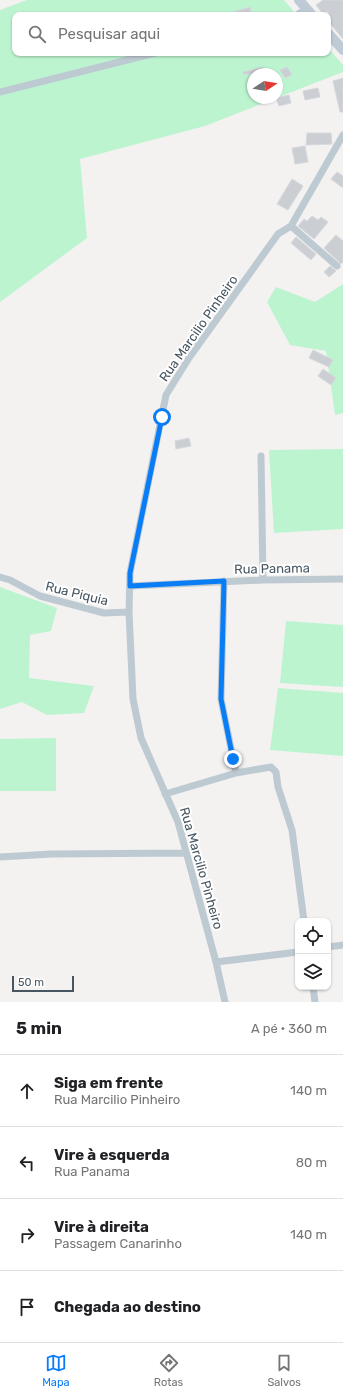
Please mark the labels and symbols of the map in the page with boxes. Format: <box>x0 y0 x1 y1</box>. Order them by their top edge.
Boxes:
north arrow <box>247 68 283 104</box>
street label: Rua Marcilio Pinheiro <box>156 272 241 384</box>
route start <box>153 408 171 426</box>
street label: Rua Panama <box>234 560 310 577</box>
street label: Rua Piquia <box>44 578 110 609</box>
route end <box>224 750 242 768</box>
street label: Rua Marcilio Pinheiro <box>177 805 226 931</box>
scale bar <box>12 974 74 993</box>

